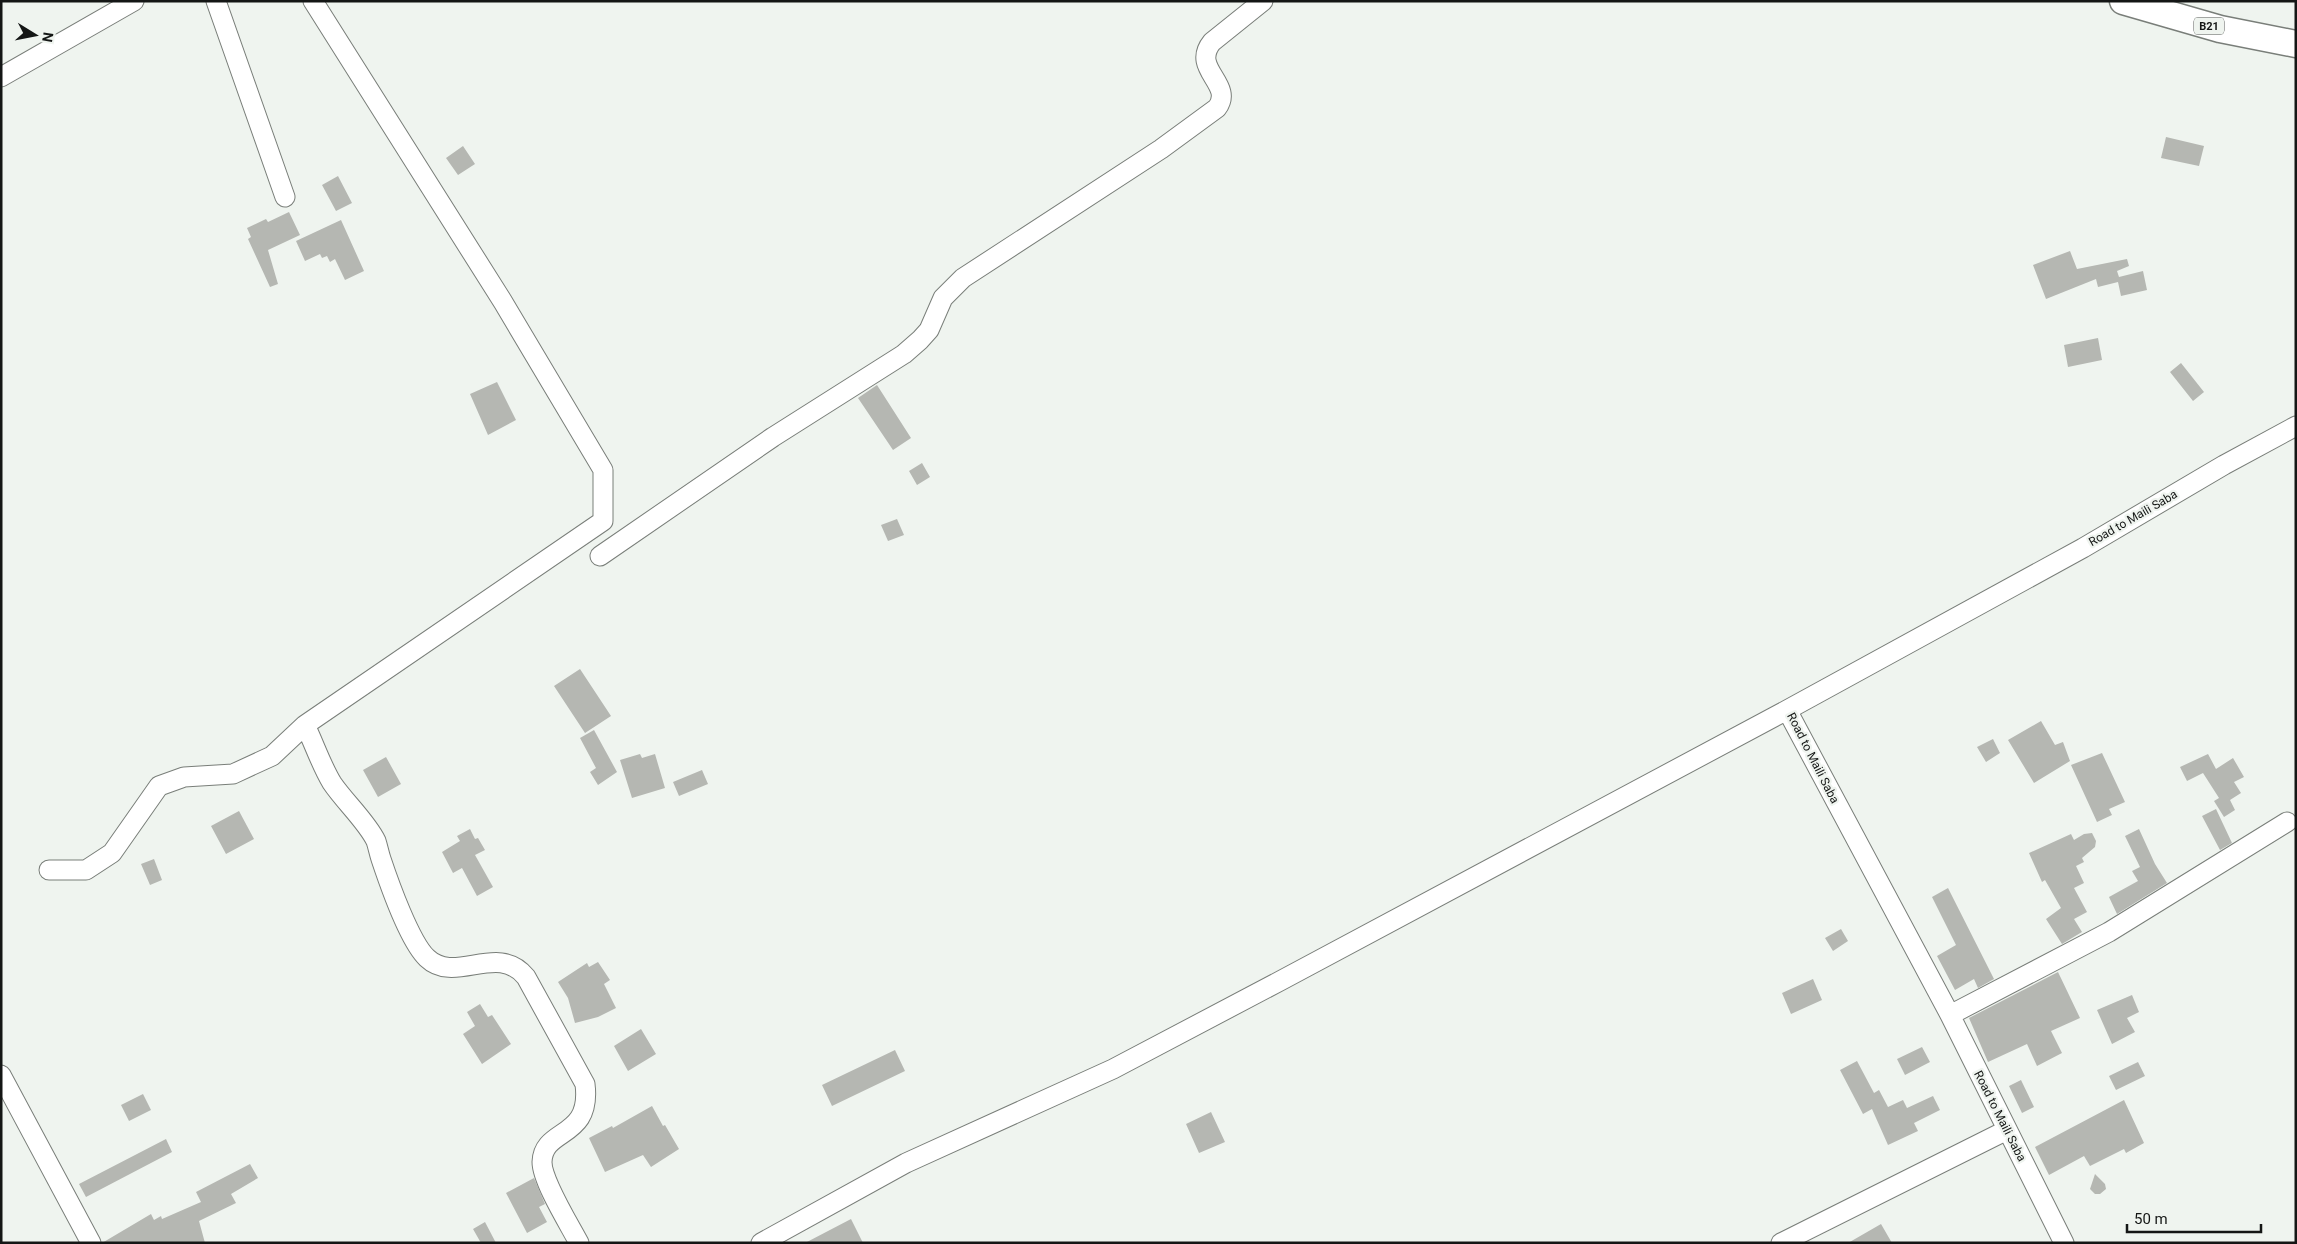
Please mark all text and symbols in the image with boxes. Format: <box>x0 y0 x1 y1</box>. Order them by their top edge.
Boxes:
north arrow <box>10 10 60 60</box>
road number: B21 <box>2194 18 2224 34</box>
text: N <box>39 31 57 44</box>
street label: Road to Maili Saba <box>2086 487 2180 549</box>
street label: Road to Maili Saba <box>1784 710 1842 806</box>
street label: Road to Maili Saba <box>1971 1068 2029 1164</box>
scale bar <box>2127 1202 2261 1234</box>
text: 50 m <box>2134 1210 2168 1228</box>

